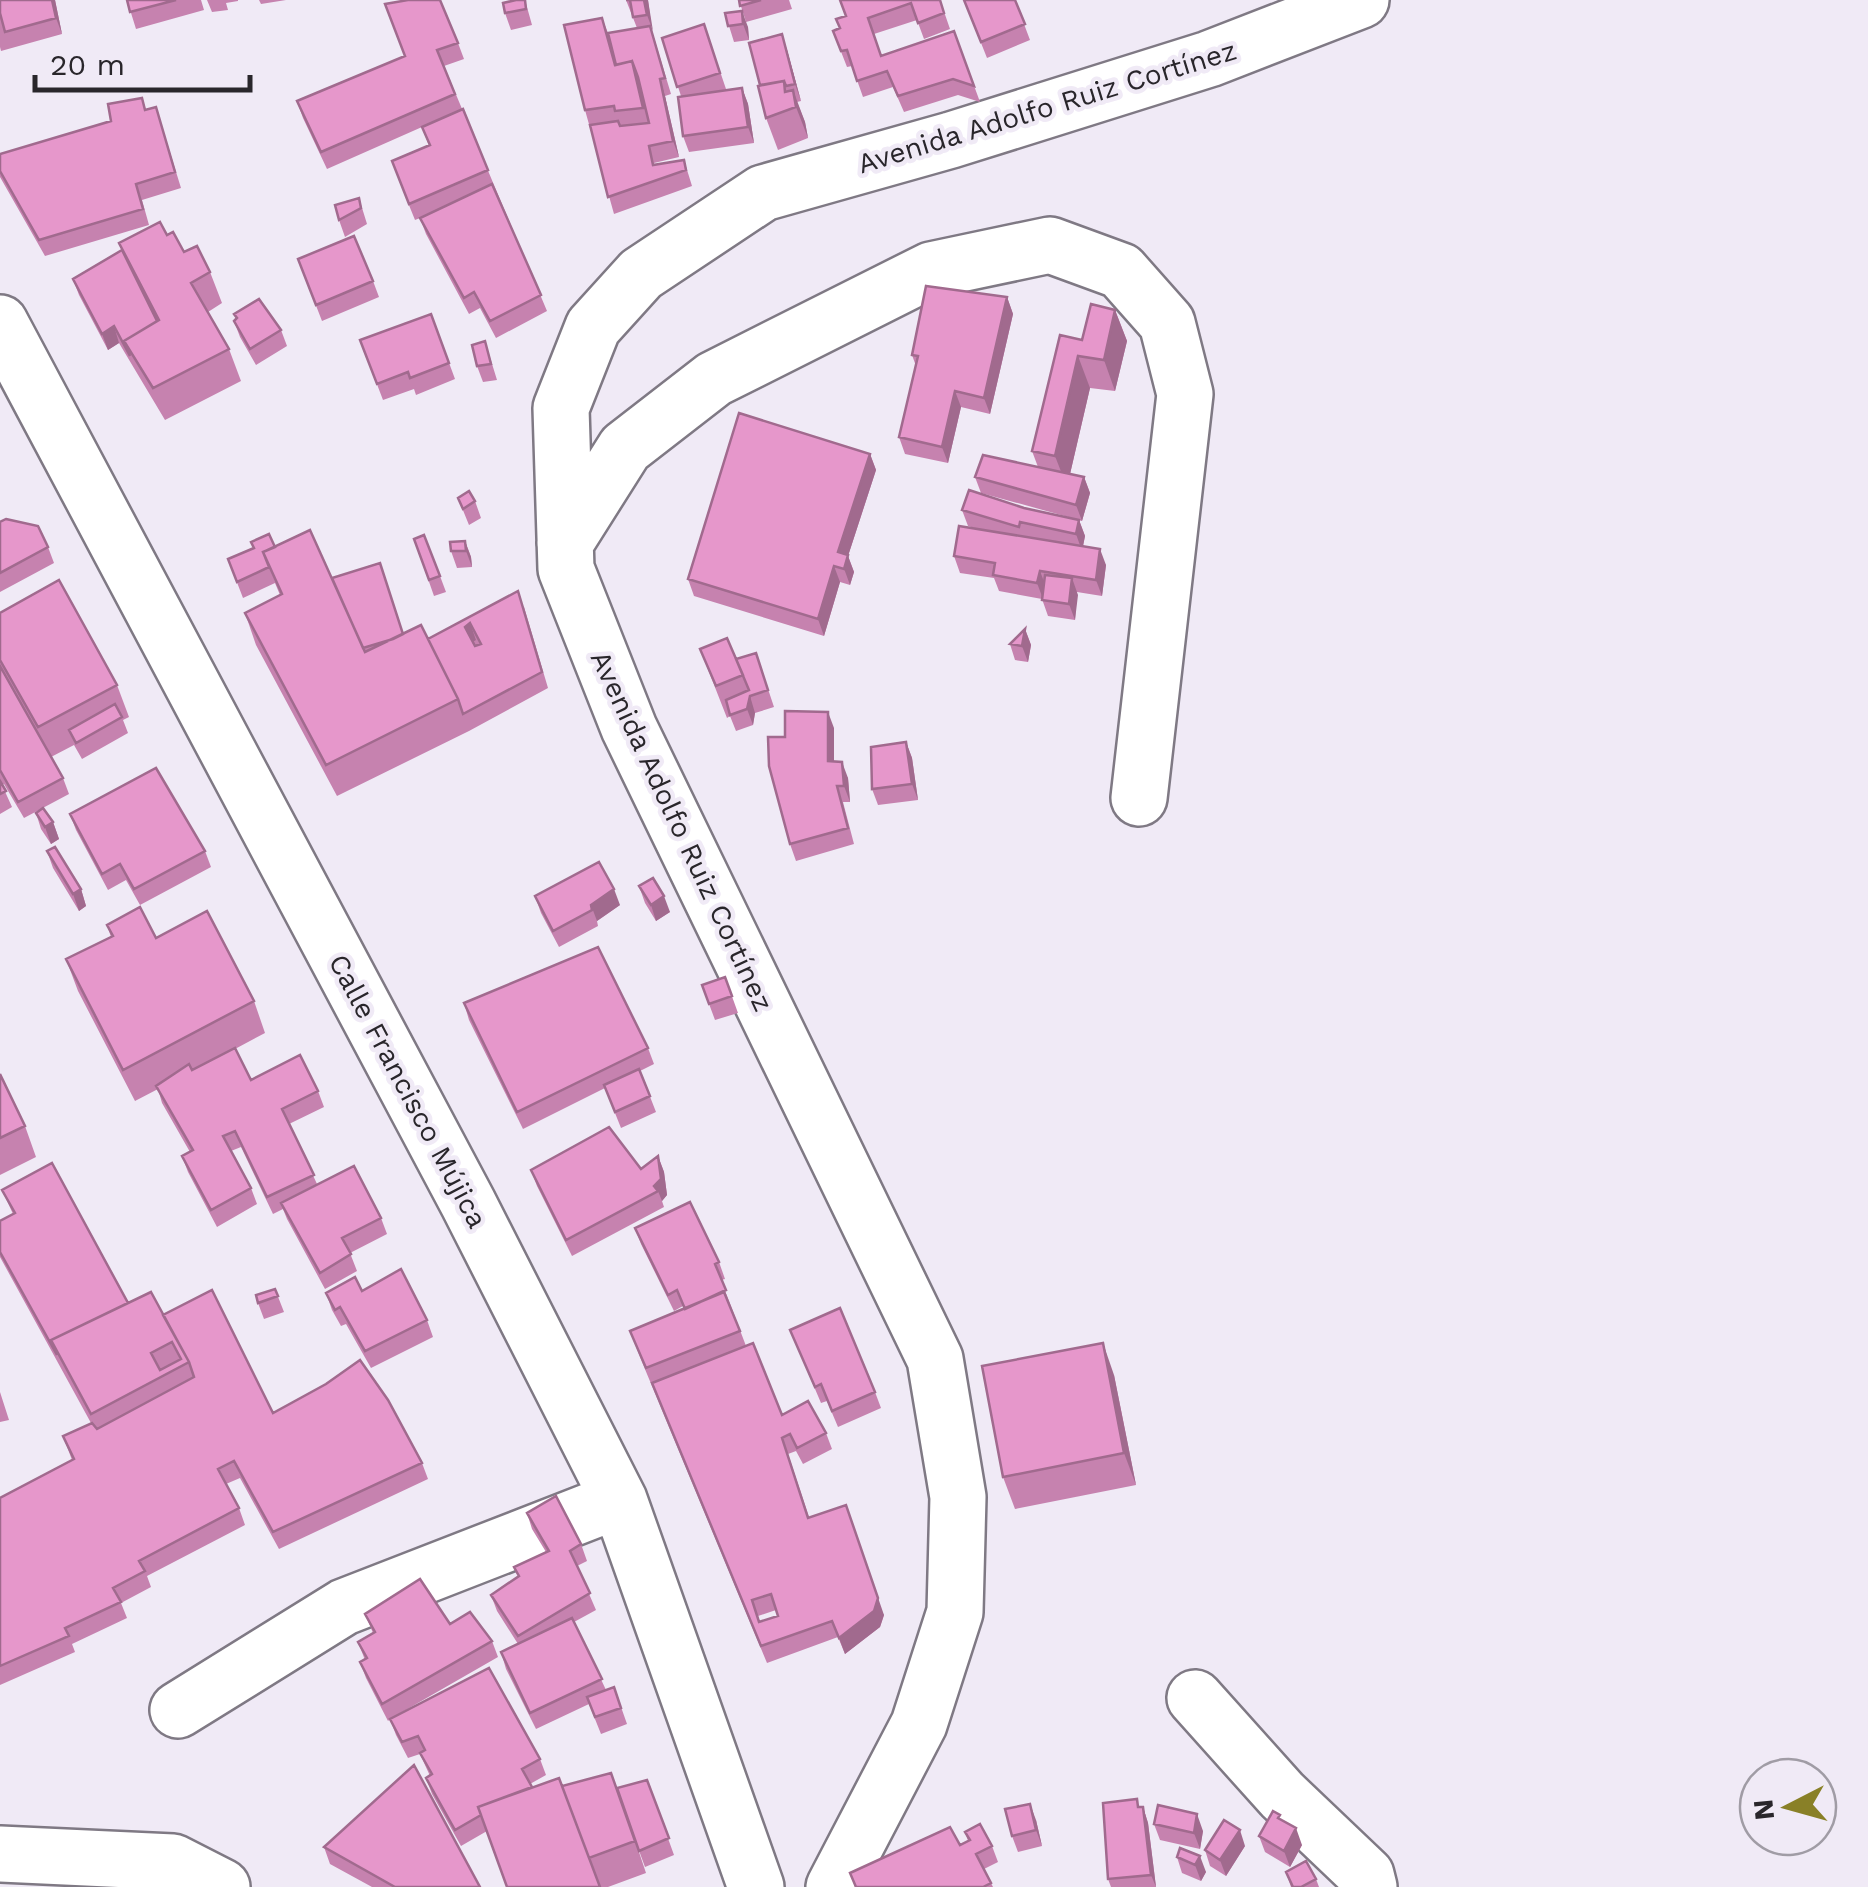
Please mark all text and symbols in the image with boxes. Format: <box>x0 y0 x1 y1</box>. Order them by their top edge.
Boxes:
scale bar <box>35 30 250 92</box>
street label: Avenida Adolfo Ruiz Cortínez <box>854 34 1240 180</box>
text: 20 m <box>50 47 125 82</box>
street label: Avenida Adolfo Ruiz Cortínez <box>584 645 780 1017</box>
street label: Calle Francisco Mújica <box>322 948 494 1234</box>
north arrow <box>1738 1757 1838 1857</box>
text: N <box>1746 1798 1781 1822</box>

